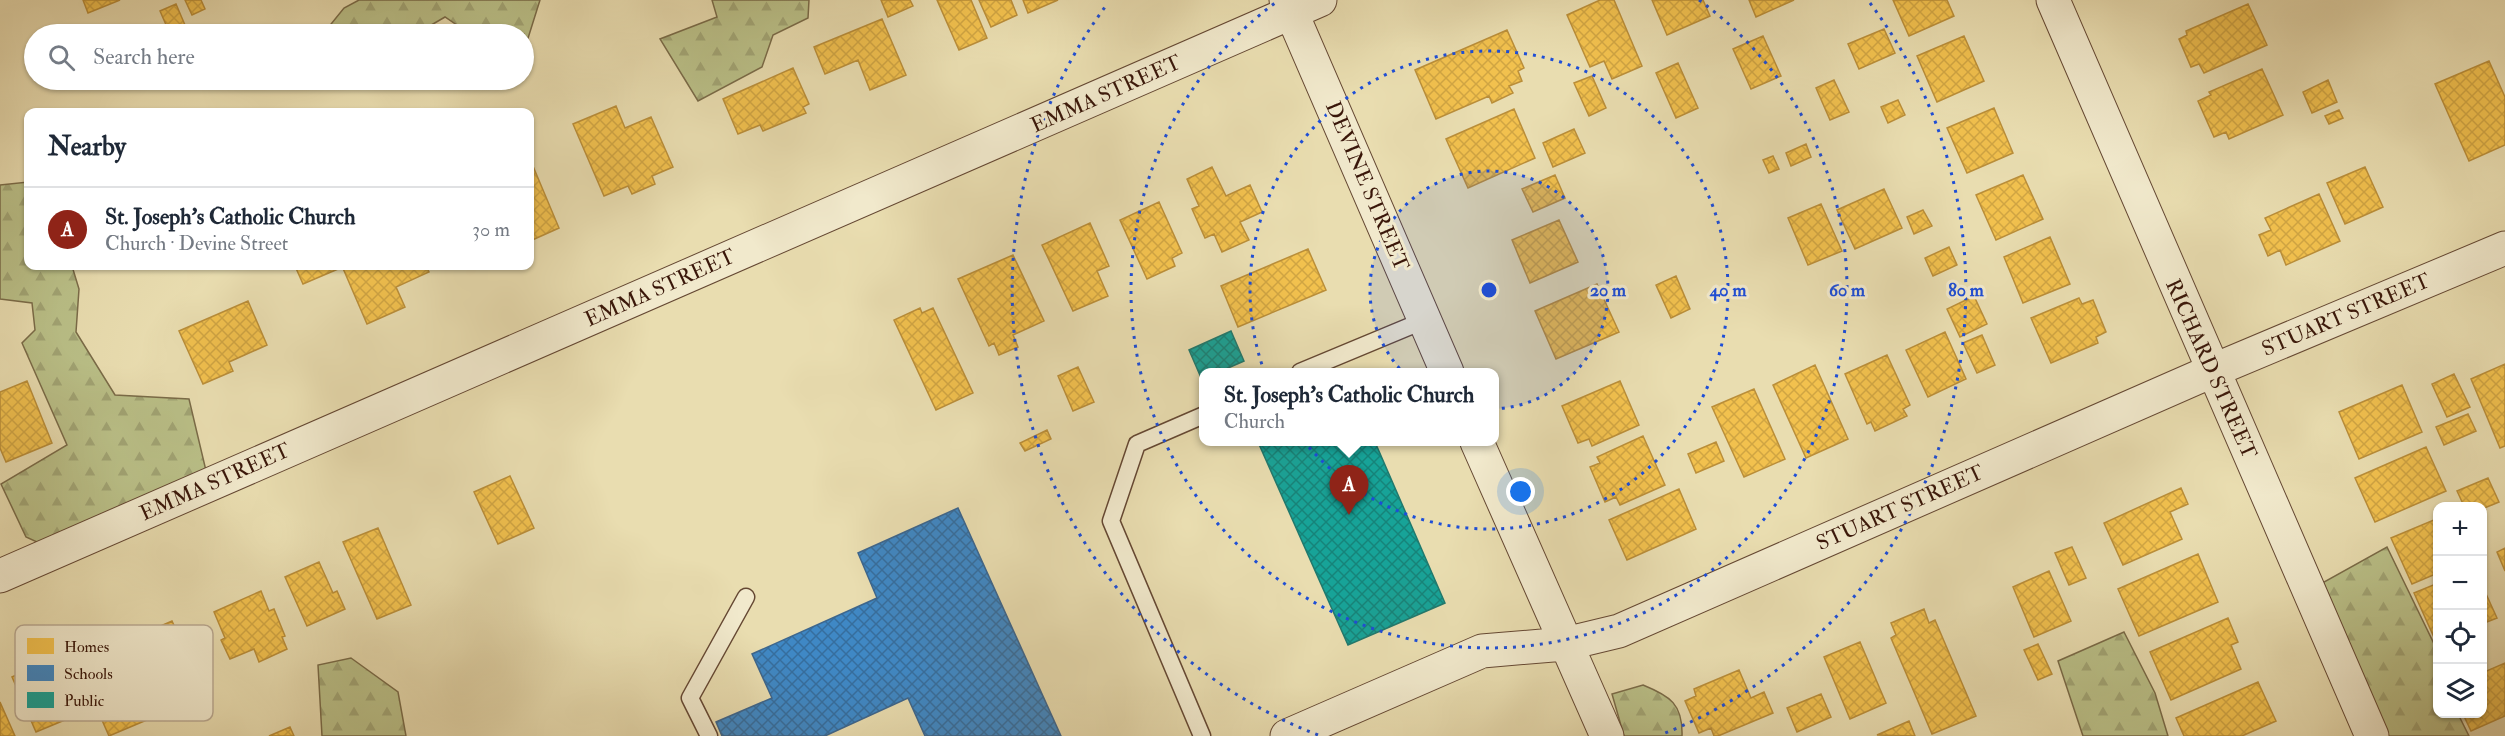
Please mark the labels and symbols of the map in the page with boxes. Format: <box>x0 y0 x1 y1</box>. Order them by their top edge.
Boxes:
street label: EMMA STREET <box>1027 49 1186 139</box>
street label: DEVINE STREET <box>1319 97 1415 275</box>
street label: EMMA STREET <box>581 243 740 333</box>
street label: STUART STREET <box>2258 267 2435 363</box>
street label: RICHARD STREET <box>2159 275 2263 463</box>
text: 20 m <box>1590 279 1627 302</box>
text: 40 m <box>1709 279 1747 302</box>
text: 60 m <box>1829 279 1866 302</box>
text: 80 m <box>1948 279 1985 302</box>
centre of rings <box>1479 280 1499 300</box>
street label: EMMA STREET <box>136 437 295 527</box>
street label: STUART STREET <box>1812 459 1988 557</box>
pin: A <box>1330 466 1368 515</box>
your location <box>1506 477 1535 506</box>
legend <box>15 625 213 721</box>
text: Homes <box>64 637 109 657</box>
text: Schools <box>64 664 113 684</box>
text: Public <box>64 691 105 711</box>

